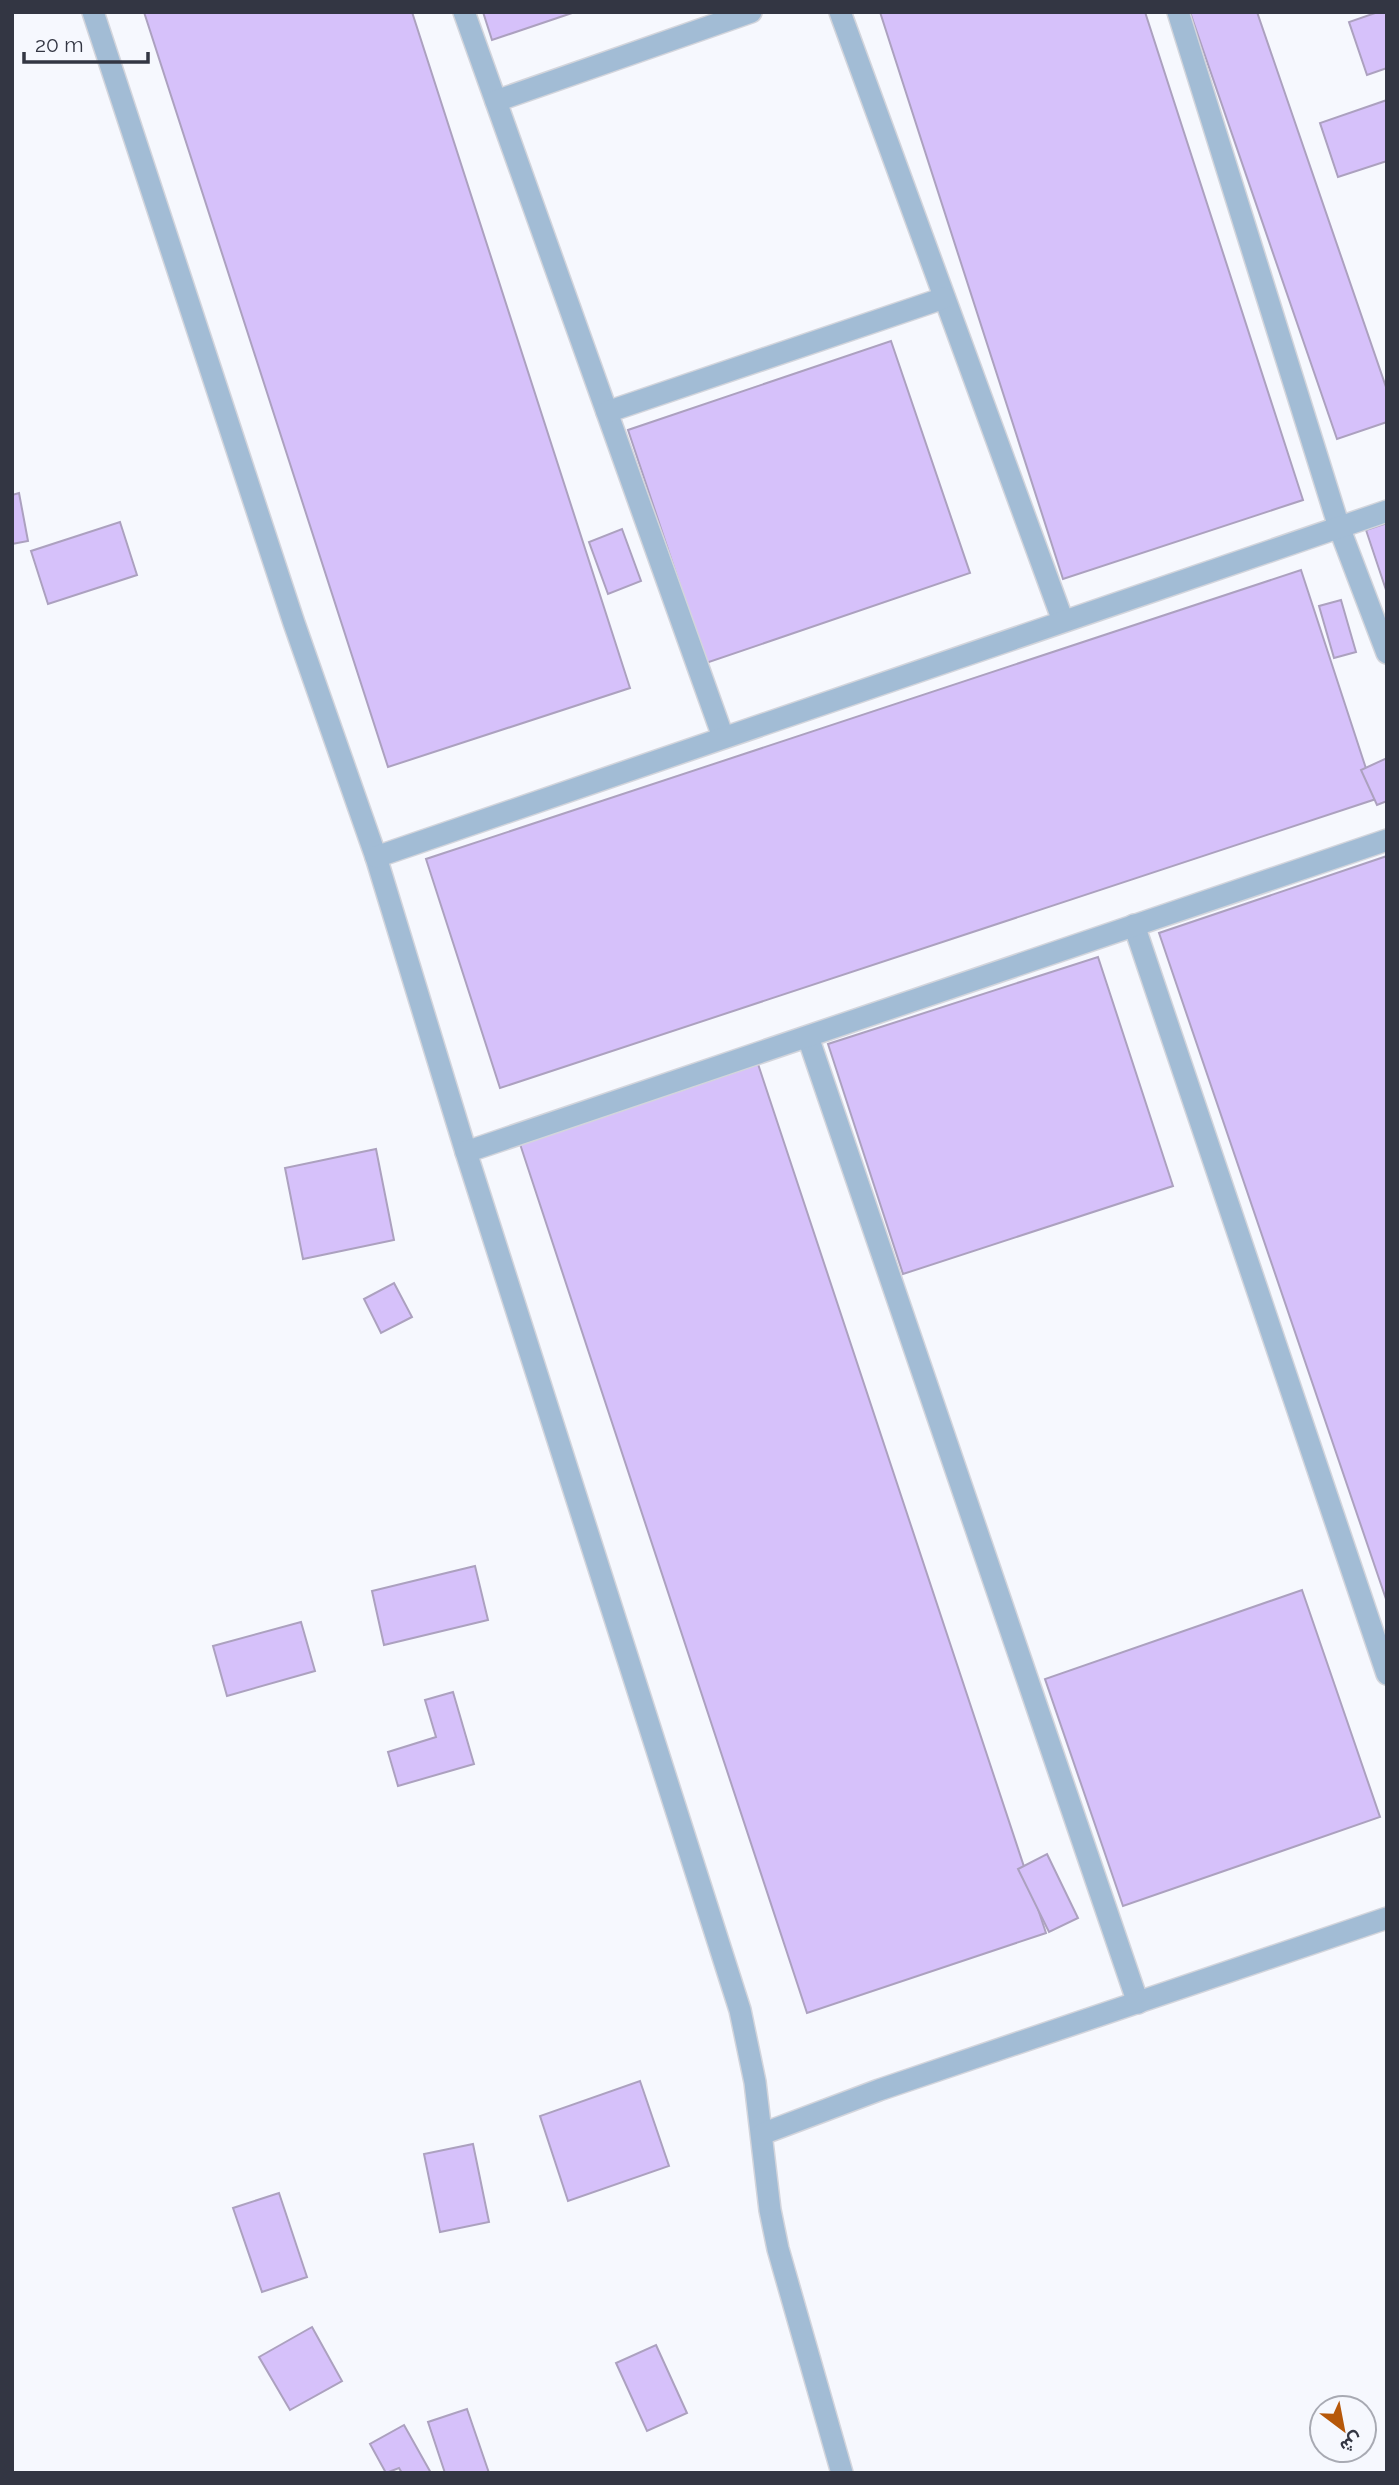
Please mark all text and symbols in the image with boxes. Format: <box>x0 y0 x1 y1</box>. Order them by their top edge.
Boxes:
scale bar <box>24 21 149 65</box>
text: 20 m <box>35 32 83 57</box>
north arrow <box>1308 2394 1378 2464</box>
text: ش <box>1336 2427 1368 2459</box>

